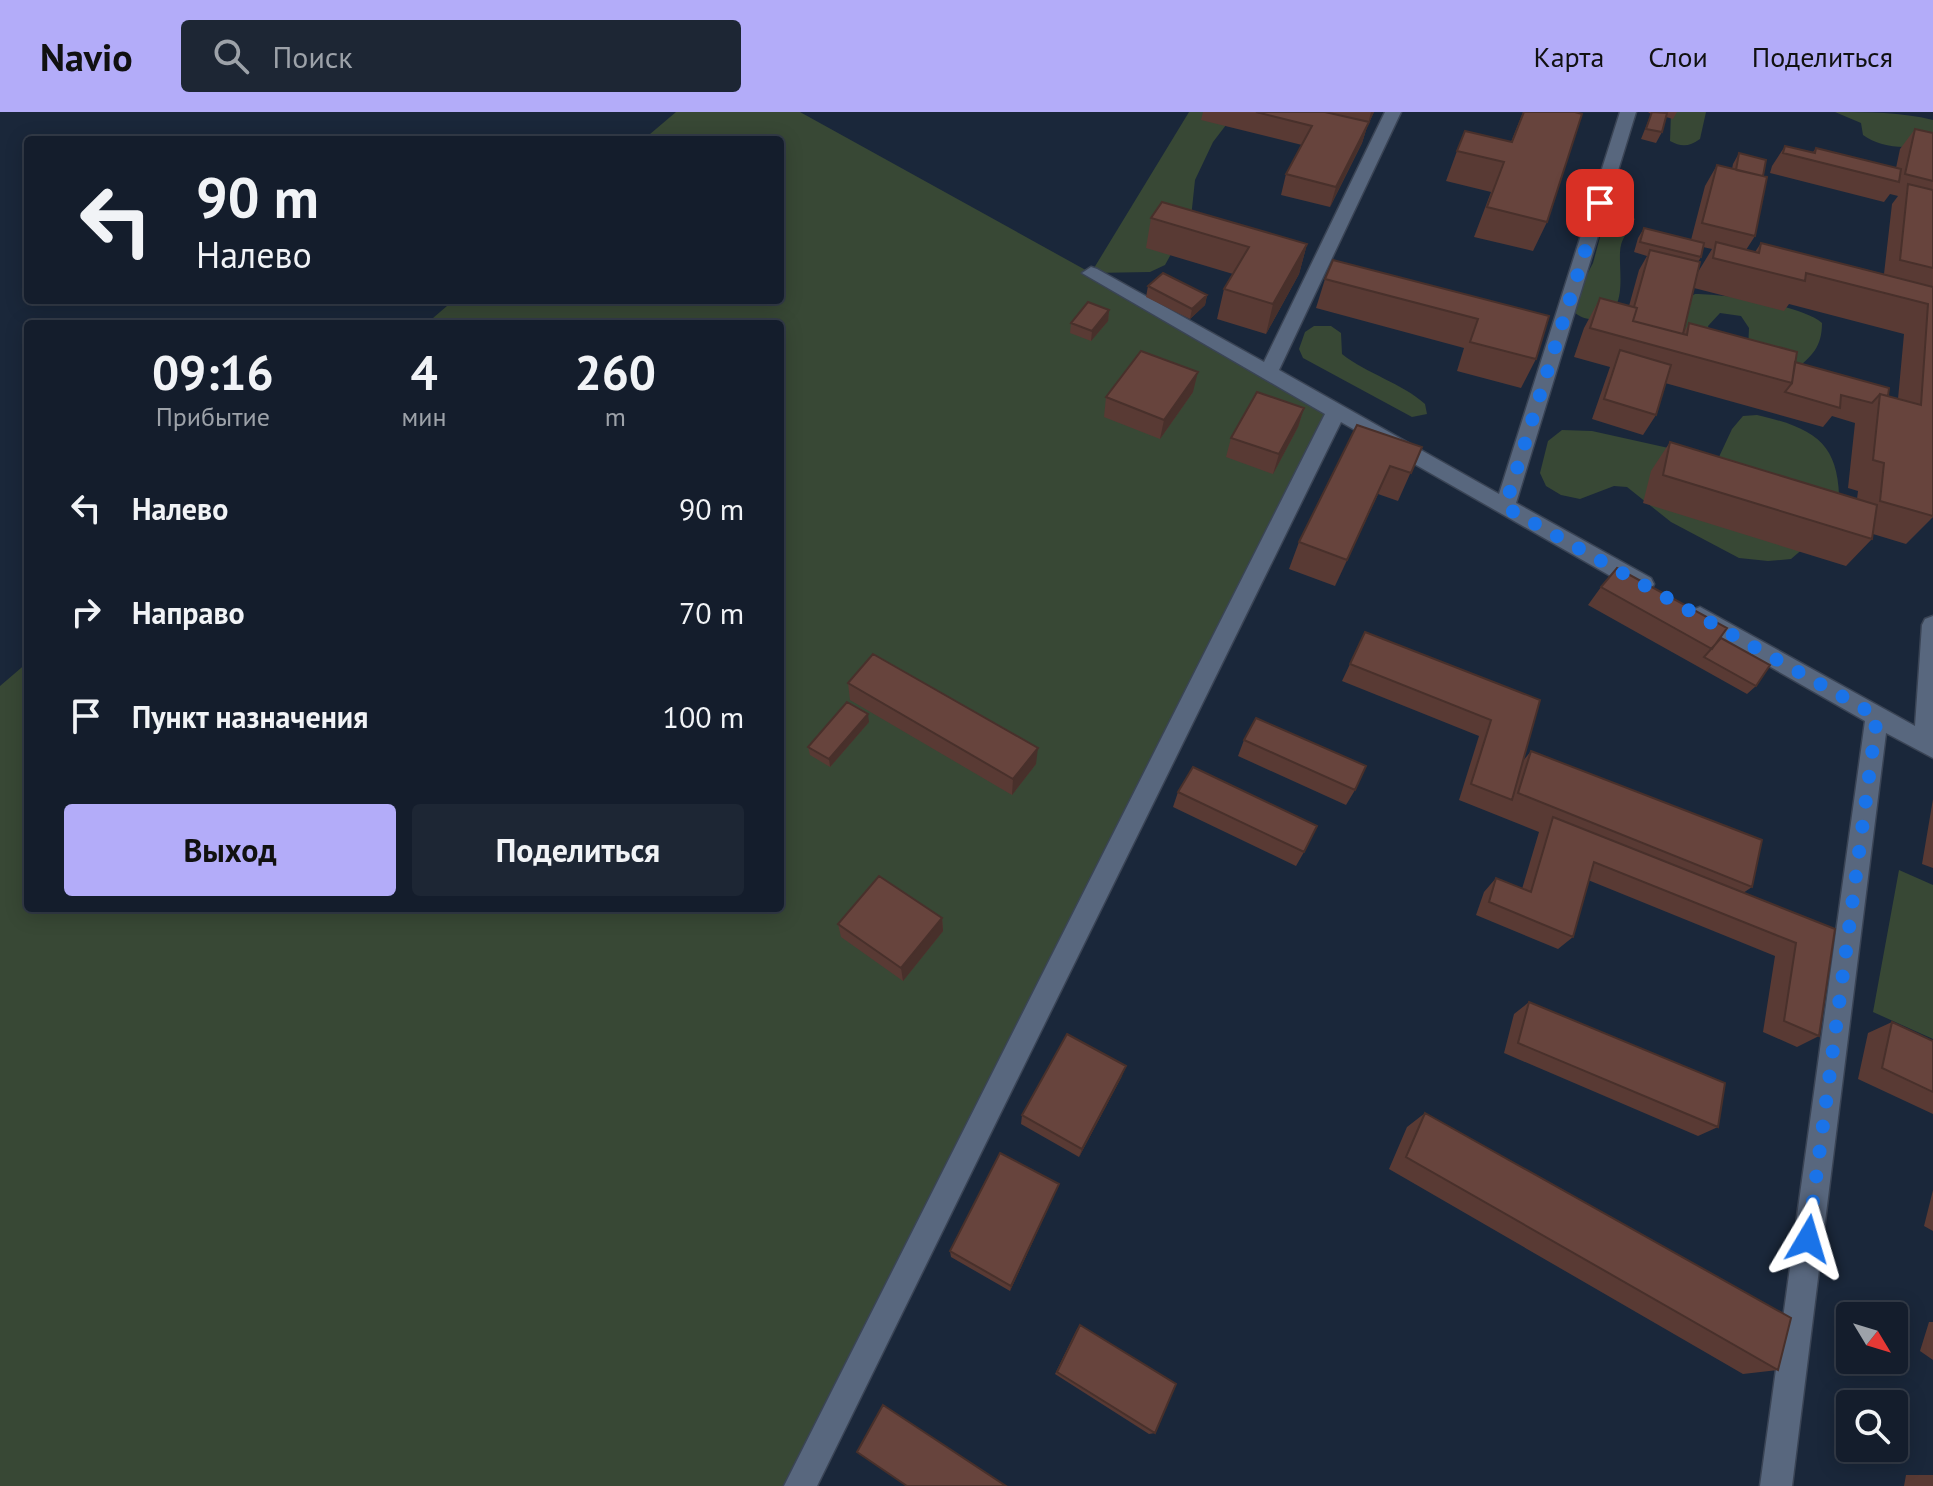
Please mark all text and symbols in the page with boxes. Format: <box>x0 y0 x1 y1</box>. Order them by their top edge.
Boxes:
search box <box>181 20 741 92</box>
text: Navio <box>40 32 133 81</box>
icon: search <box>209 34 253 78</box>
text: Поиск <box>273 37 353 76</box>
text: Карта <box>1534 38 1604 75</box>
text: Слои <box>1648 38 1708 75</box>
text: Поделиться <box>1752 38 1893 75</box>
text: 90 m <box>196 161 319 233</box>
icon: left <box>64 168 168 272</box>
pin <box>1566 169 1634 237</box>
icon: arrive <box>1578 181 1622 225</box>
text: Налево <box>196 231 312 278</box>
text: 09:16 <box>152 341 274 403</box>
text: 4 <box>410 341 438 403</box>
text: 260 <box>574 341 656 403</box>
text: Прибытие <box>156 400 270 433</box>
text: мин <box>402 400 447 433</box>
text: m <box>605 400 626 433</box>
icon: left <box>64 486 108 530</box>
text: Налево <box>132 489 228 528</box>
text: 90 m <box>679 489 744 528</box>
icon: right <box>64 590 108 634</box>
text: Направо <box>132 593 245 632</box>
text: 70 m <box>679 593 744 632</box>
icon: arrive <box>64 694 108 738</box>
text: Пункт назначения <box>132 697 368 736</box>
text: 100 m <box>663 697 744 736</box>
button: Выход <box>64 804 396 896</box>
button: Поделиться <box>412 804 744 896</box>
position arrow <box>1766 1197 1850 1281</box>
north arrow <box>1836 1302 1908 1374</box>
map controls <box>1836 1302 1908 1462</box>
button: search <box>1836 1390 1908 1462</box>

